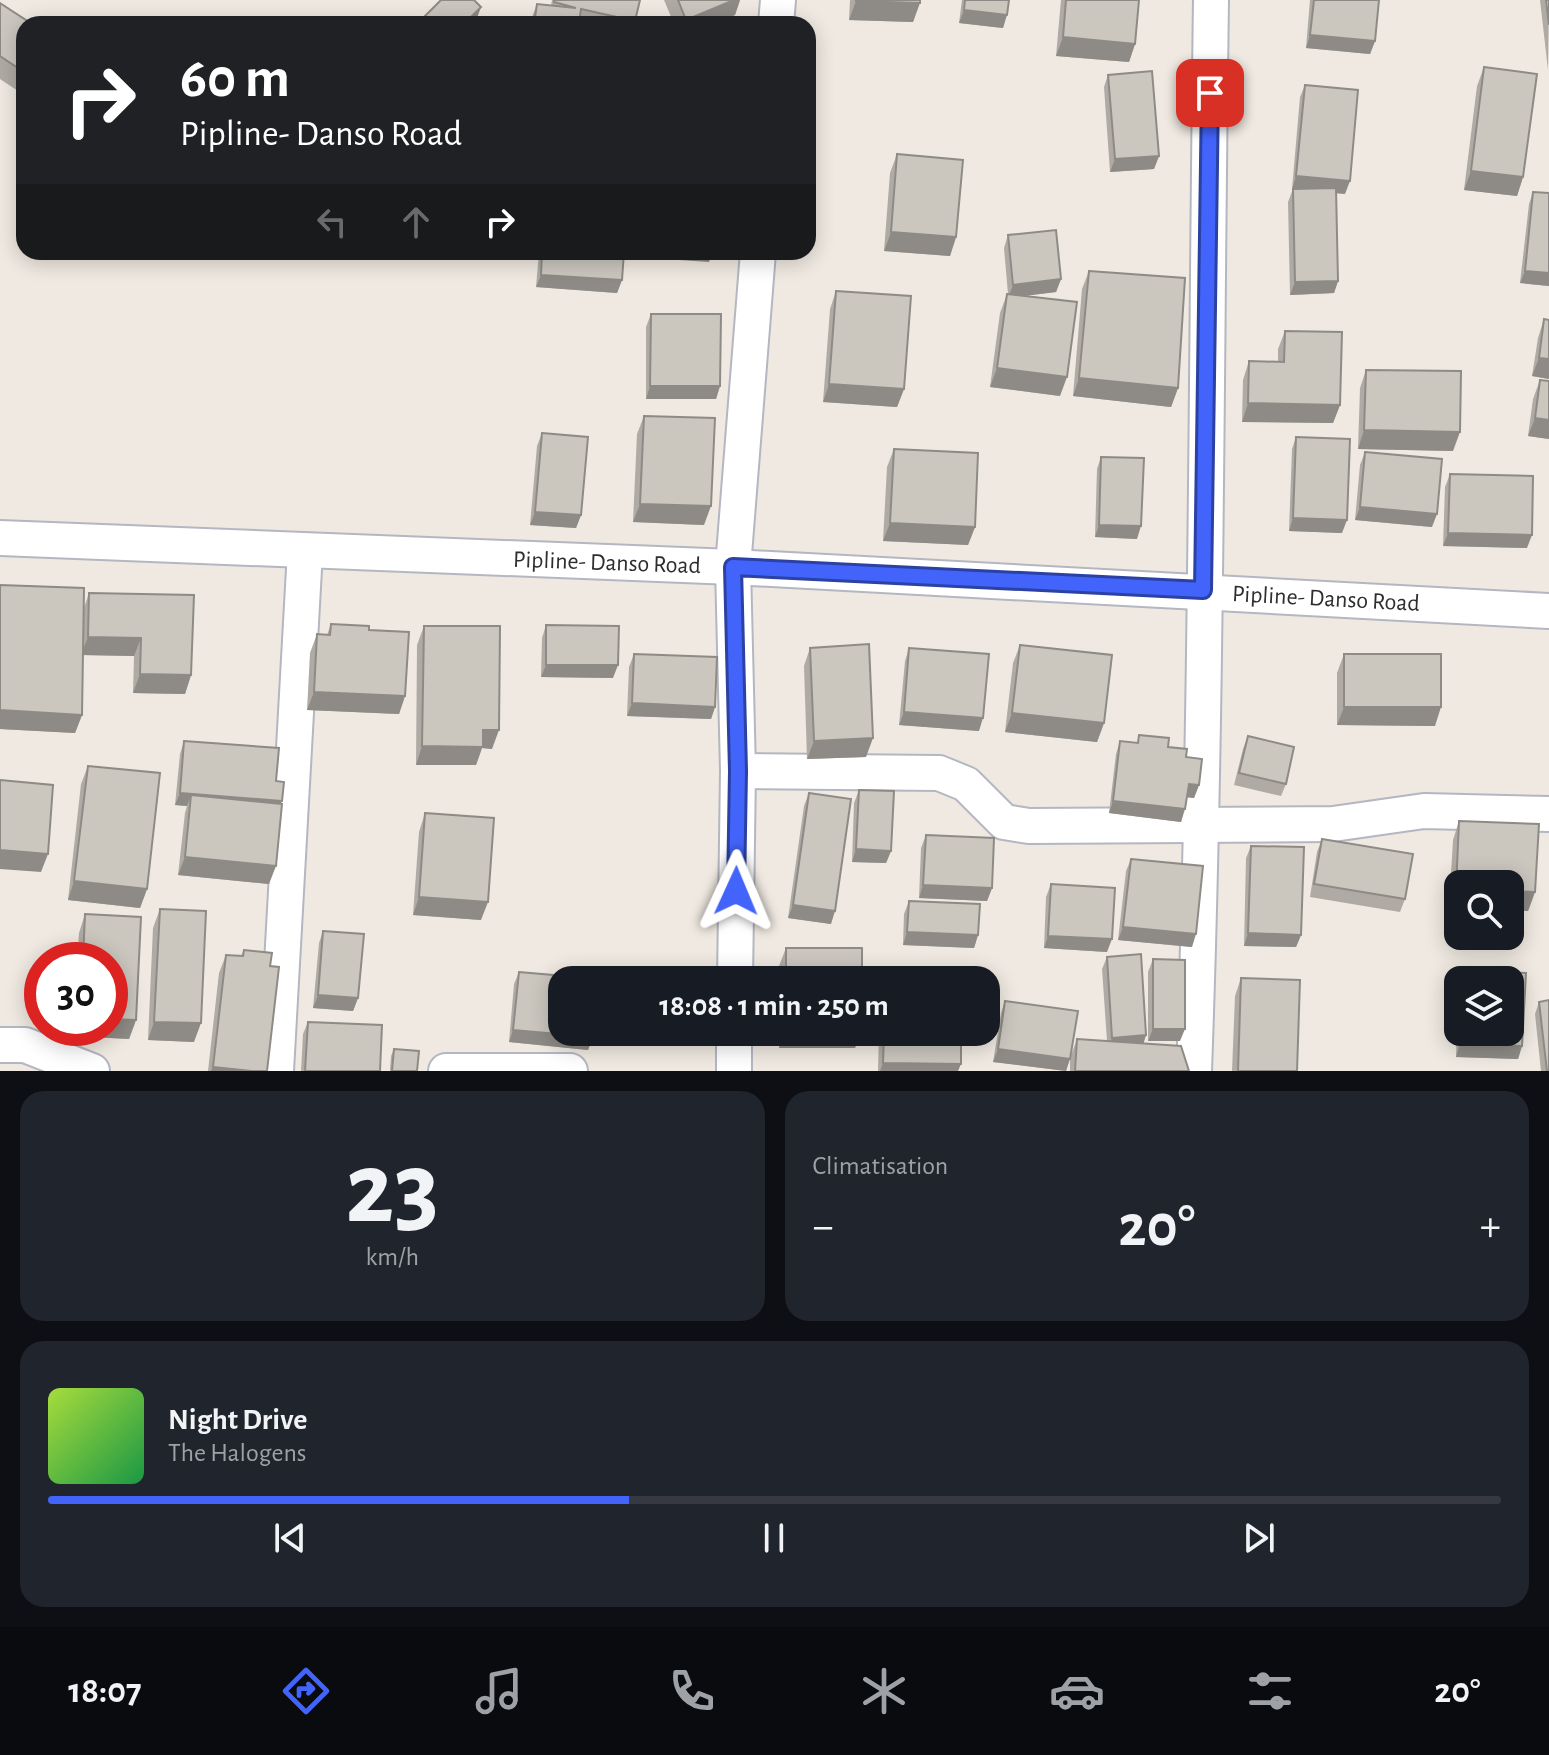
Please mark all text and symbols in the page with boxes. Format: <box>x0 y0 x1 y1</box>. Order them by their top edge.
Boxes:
icon: right <box>48 48 152 152</box>
text: 60 m <box>180 51 290 107</box>
pin <box>1176 59 1244 127</box>
icon: arrive <box>1188 71 1232 115</box>
text: Pipline- Danso Road <box>180 116 462 152</box>
icon: left <box>310 200 354 244</box>
icon: ahead <box>394 200 438 244</box>
icon: right <box>478 200 522 244</box>
street label: Pipline- Danso Road <box>513 548 701 578</box>
street label: Pipline- Danso Road <box>1231 582 1421 616</box>
position arrow <box>694 849 778 933</box>
map controls <box>1444 870 1524 1046</box>
button: search <box>1444 870 1524 950</box>
speed limit sign: 30 <box>24 942 128 1046</box>
button: layers <box>1444 966 1524 1046</box>
text: 18:08 · 1 min · 250 m <box>659 991 889 1021</box>
text: 23 <box>345 1138 439 1242</box>
text: Climatisation <box>813 1153 948 1179</box>
text: 20° <box>1118 1197 1195 1257</box>
text: − <box>813 1205 834 1249</box>
text: + <box>1480 1205 1501 1249</box>
text: km/h <box>365 1244 419 1270</box>
text: Night Drive <box>168 1405 307 1435</box>
text: The Halogens <box>168 1440 306 1466</box>
icon: previous <box>268 1516 312 1560</box>
icon: pause <box>752 1516 796 1560</box>
icon: next <box>1237 1516 1281 1560</box>
icon: directions <box>278 1663 334 1719</box>
icon: music <box>471 1663 527 1719</box>
icon: phone <box>664 1663 720 1719</box>
icon: climate <box>856 1663 912 1719</box>
icon: car <box>1049 1663 1105 1719</box>
icon: filters <box>1242 1663 1298 1719</box>
text: 18:07 <box>68 1673 142 1709</box>
text: 20° <box>1434 1673 1481 1709</box>

